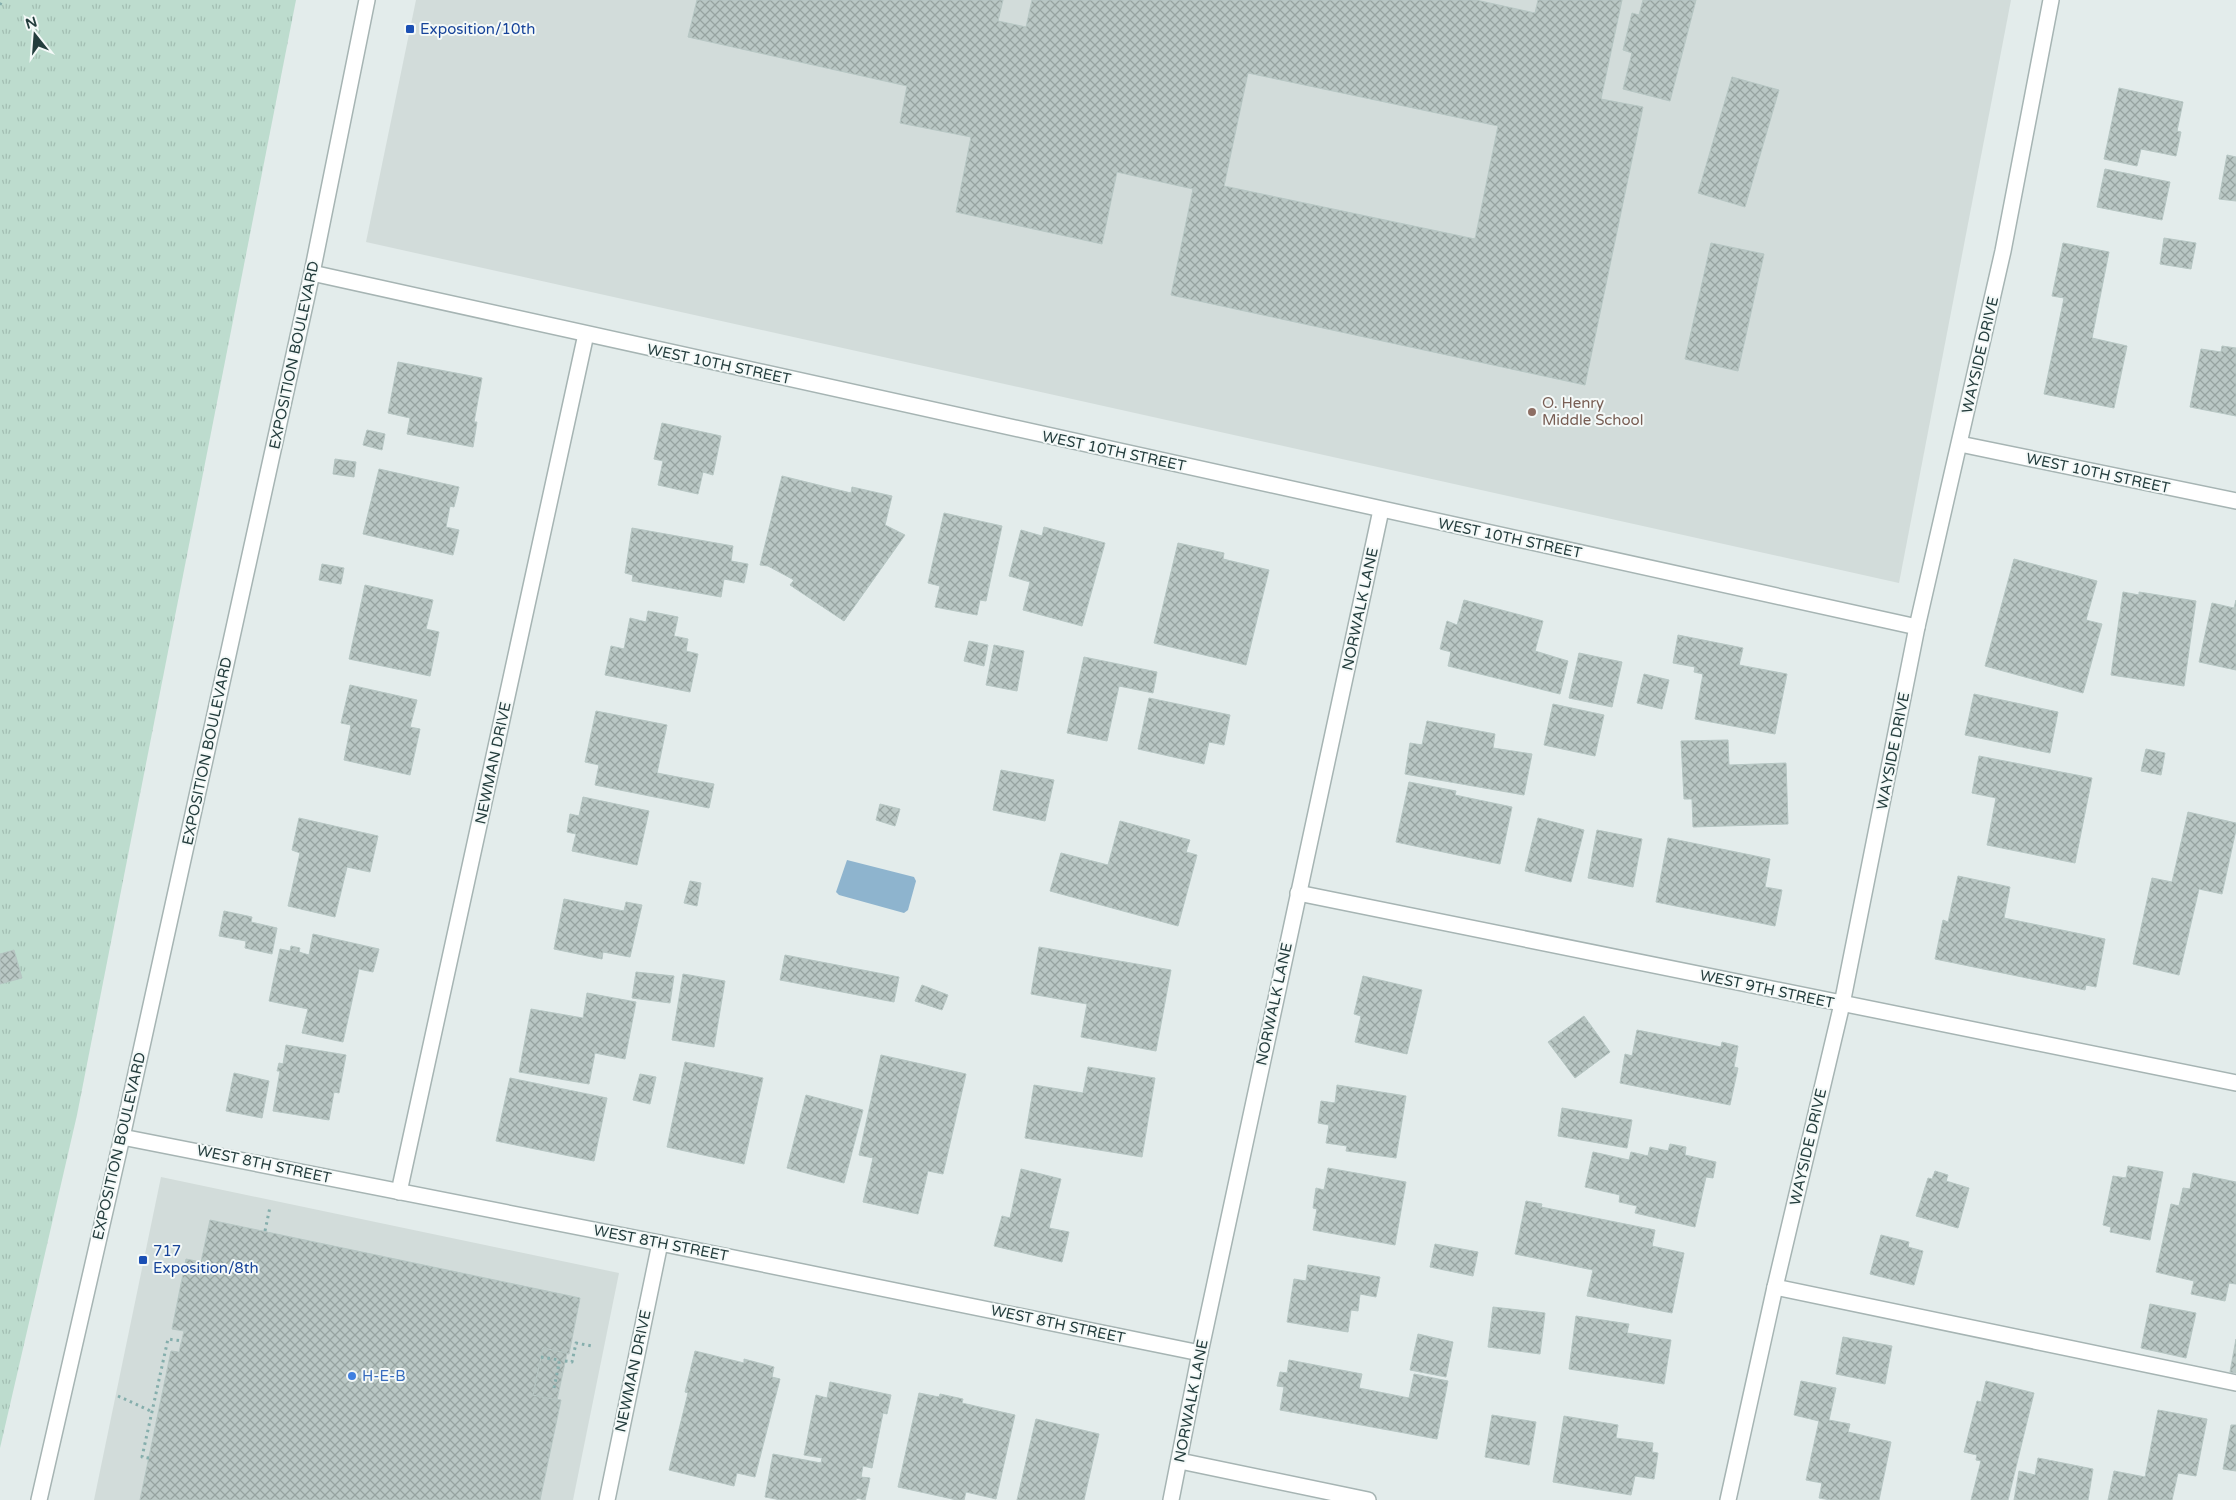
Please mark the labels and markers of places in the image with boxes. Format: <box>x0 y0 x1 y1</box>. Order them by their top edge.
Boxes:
place label: Exposition/10th <box>420 20 535 38</box>
marker: Exposition/10th <box>404 23 416 35</box>
place label: O. Henry Middle School <box>1542 394 1643 429</box>
marker: O. Henry Middle School <box>1526 406 1538 418</box>
place label: 717 Exposition/8th <box>153 1242 259 1277</box>
marker: 717 Exposition/8th <box>137 1254 149 1266</box>
place label: H-E-B <box>362 1367 406 1385</box>
marker: H-E-B <box>346 1370 358 1382</box>

